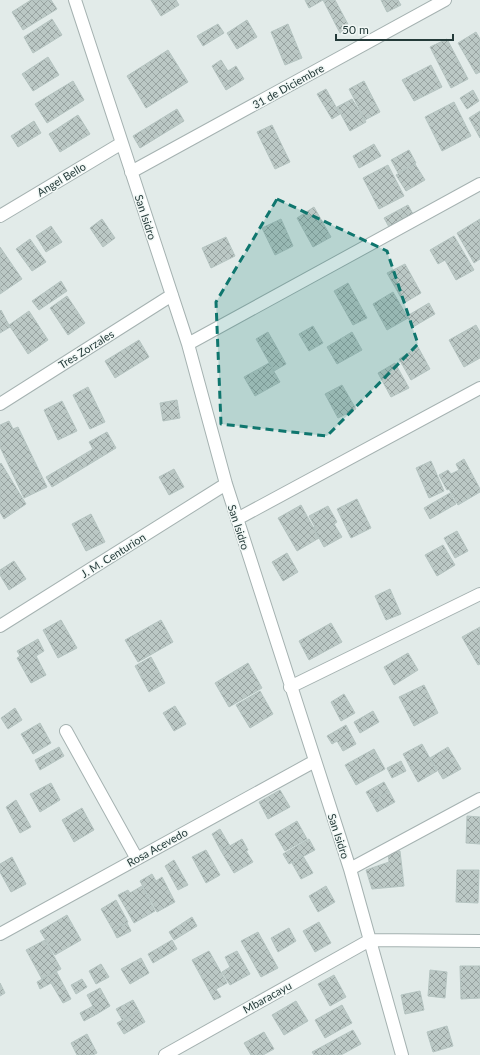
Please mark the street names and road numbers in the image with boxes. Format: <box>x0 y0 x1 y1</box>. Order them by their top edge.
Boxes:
street label: 31 de Diciembre <box>250 61 326 111</box>
street label: Angel Bello <box>34 159 88 199</box>
street label: San Isidro <box>133 193 159 241</box>
street label: Tres Zorzales <box>56 327 116 371</box>
street label: San Isidro <box>226 503 252 551</box>
street label: J. M. Centurion <box>78 530 148 580</box>
street label: San Isidro <box>326 812 352 860</box>
street label: Rosa Acevedo <box>124 825 190 869</box>
street label: Mbaracayu <box>240 978 294 1016</box>

